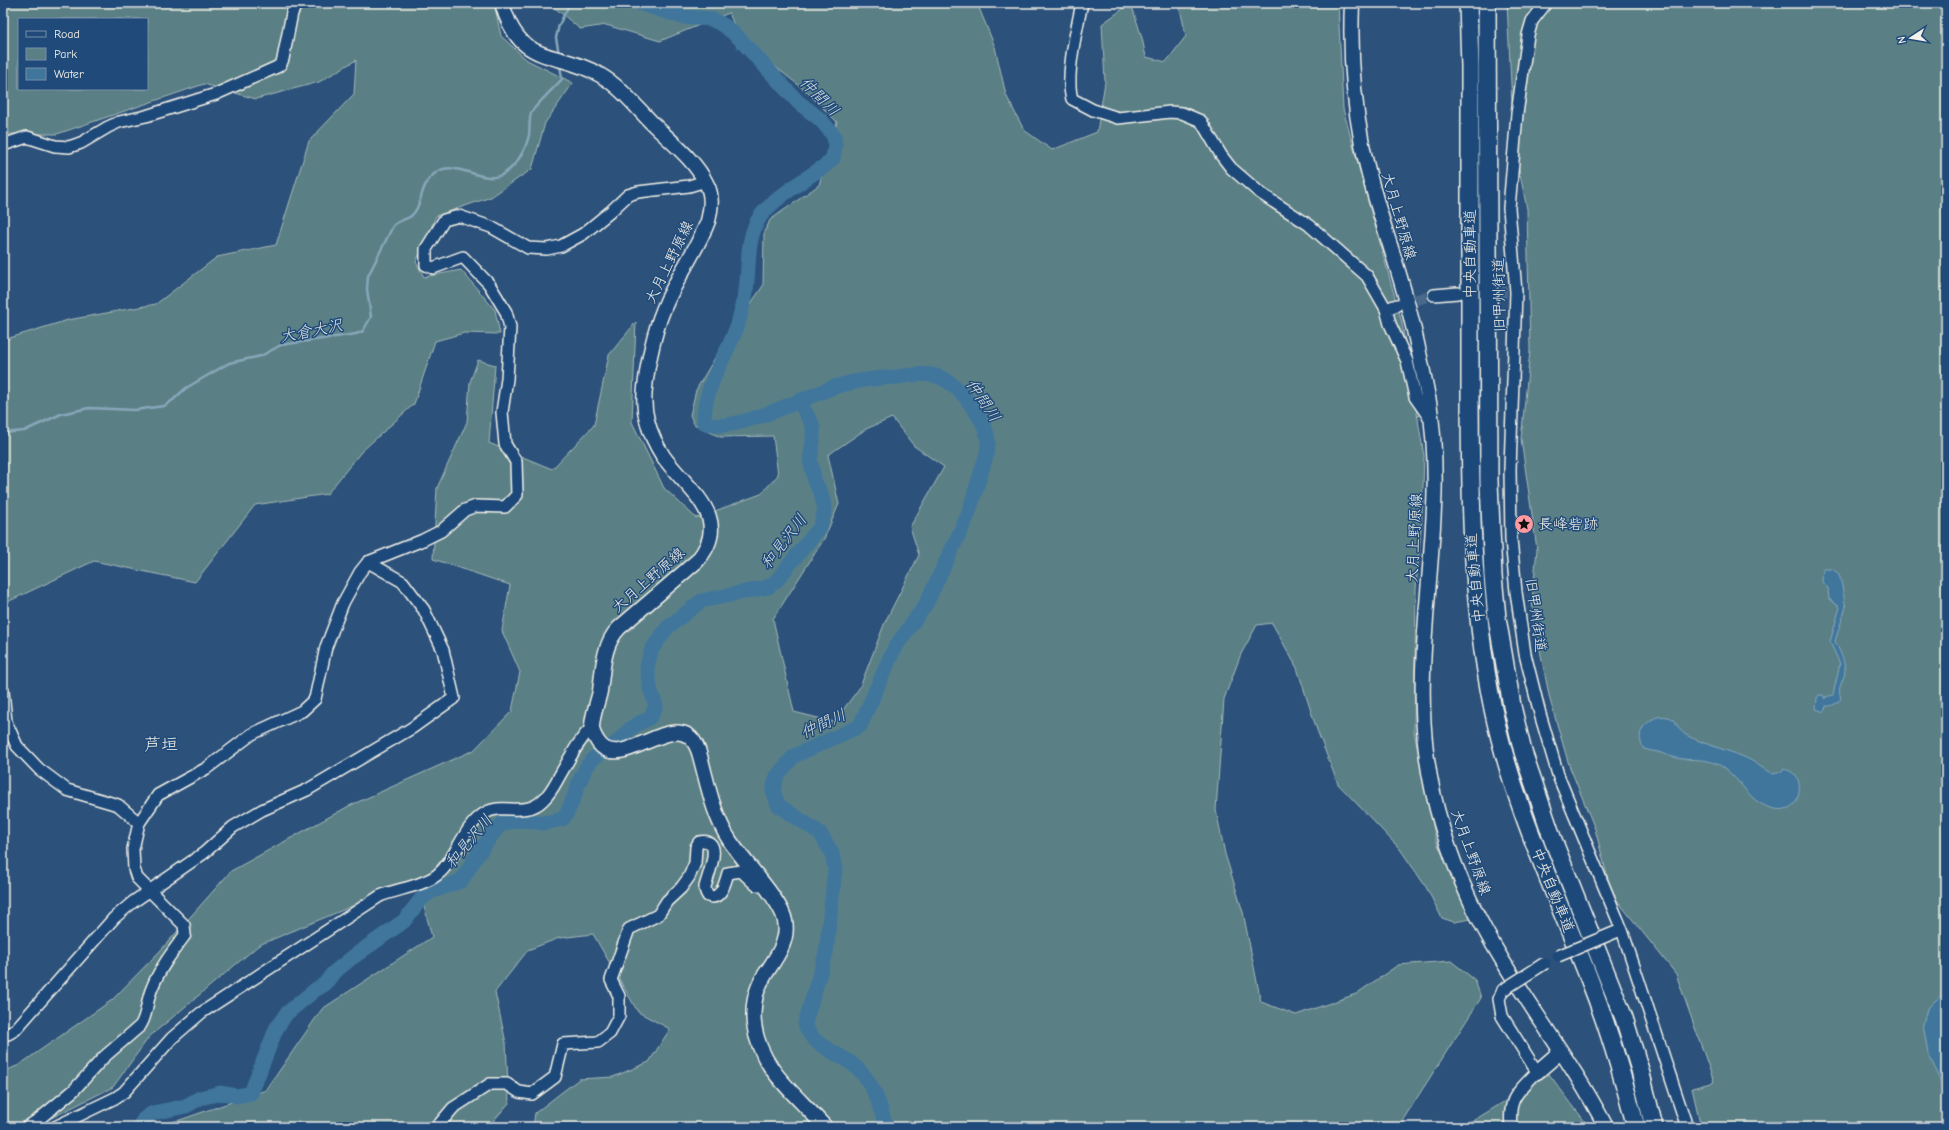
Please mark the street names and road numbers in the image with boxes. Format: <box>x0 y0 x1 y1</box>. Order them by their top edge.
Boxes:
street label: 大月上野原線 <box>1378 170 1420 262</box>
street label: 中央自動車道 <box>1461 209 1479 299</box>
street label: 大月上野原線 <box>641 218 697 306</box>
street label: 旧甲州街道 <box>1489 257 1509 333</box>
street label: 大月上野原線 <box>1403 493 1425 583</box>
street label: 中央自動車道 <box>1462 532 1488 624</box>
street label: 大月上野原線 <box>608 544 688 616</box>
street label: 旧甲州街道 <box>1522 577 1550 653</box>
street label: 大月上野原線 <box>1447 807 1495 897</box>
street label: 中央自動車道 <box>1528 845 1578 935</box>

